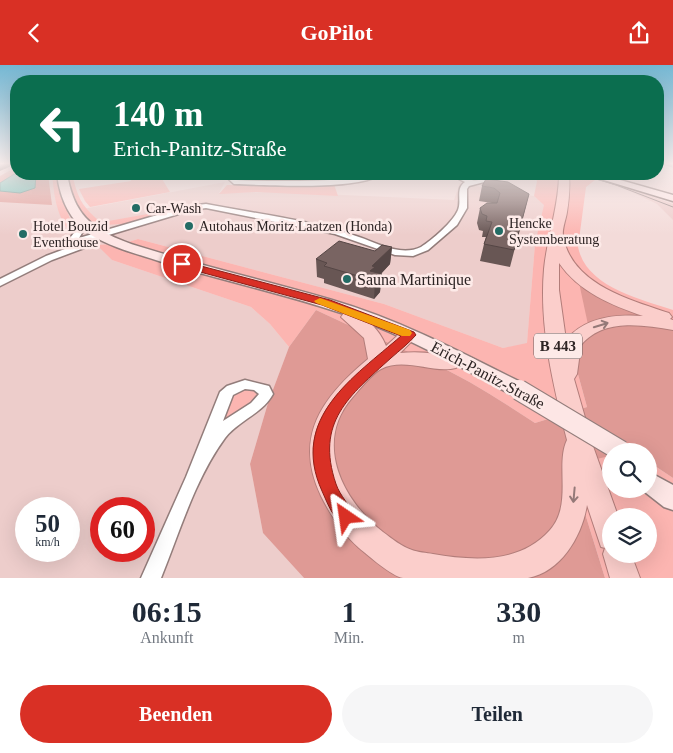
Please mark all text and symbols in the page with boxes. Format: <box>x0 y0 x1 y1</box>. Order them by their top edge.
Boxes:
icon: back <box>20 19 48 47</box>
icon: share <box>625 19 653 47</box>
text: GoPilot <box>300 20 373 45</box>
icon: left <box>30 95 95 160</box>
text: 140 m <box>113 95 203 134</box>
text: Erich-Panitz-Straße <box>113 136 287 161</box>
place label: Car-Wash <box>146 201 201 216</box>
marker: Car-Wash <box>130 202 142 214</box>
place label: Hencke Systemberatung <box>509 216 599 247</box>
place label: Hotel Bouzid Eventhouse <box>33 219 108 250</box>
place label: Autohaus Moritz Laatzen (Honda) <box>199 219 393 235</box>
marker: Autohaus Moritz Laatzen (Honda) <box>183 220 195 232</box>
marker: Hencke Systemberatung <box>493 225 505 237</box>
marker: Hotel Bouzid Eventhouse <box>17 228 29 240</box>
pin <box>161 243 203 285</box>
icon: arrive <box>168 250 196 278</box>
place label: Sauna Martinique <box>357 271 471 289</box>
marker: Sauna Martinique <box>341 273 353 285</box>
one-way arrow <box>593 320 609 330</box>
road number: B 443 <box>534 333 582 359</box>
street label: Erich-Panitz-Straße <box>428 338 548 412</box>
map controls <box>602 443 657 563</box>
button: search <box>602 443 657 498</box>
one-way arrow <box>569 486 579 502</box>
position arrow <box>319 490 371 542</box>
speed limit sign: 60 <box>90 497 155 562</box>
button: layers <box>602 508 657 563</box>
text: 50 <box>35 510 60 537</box>
text: km/h <box>35 535 60 549</box>
text: 06:15 <box>132 595 202 628</box>
text: 1 <box>341 595 356 628</box>
text: 330 <box>496 595 541 628</box>
text: Ankunft <box>140 629 193 646</box>
text: Min. <box>334 629 364 646</box>
text: m <box>512 629 525 646</box>
button: Beenden <box>20 685 332 743</box>
button: Teilen <box>342 685 653 743</box>

